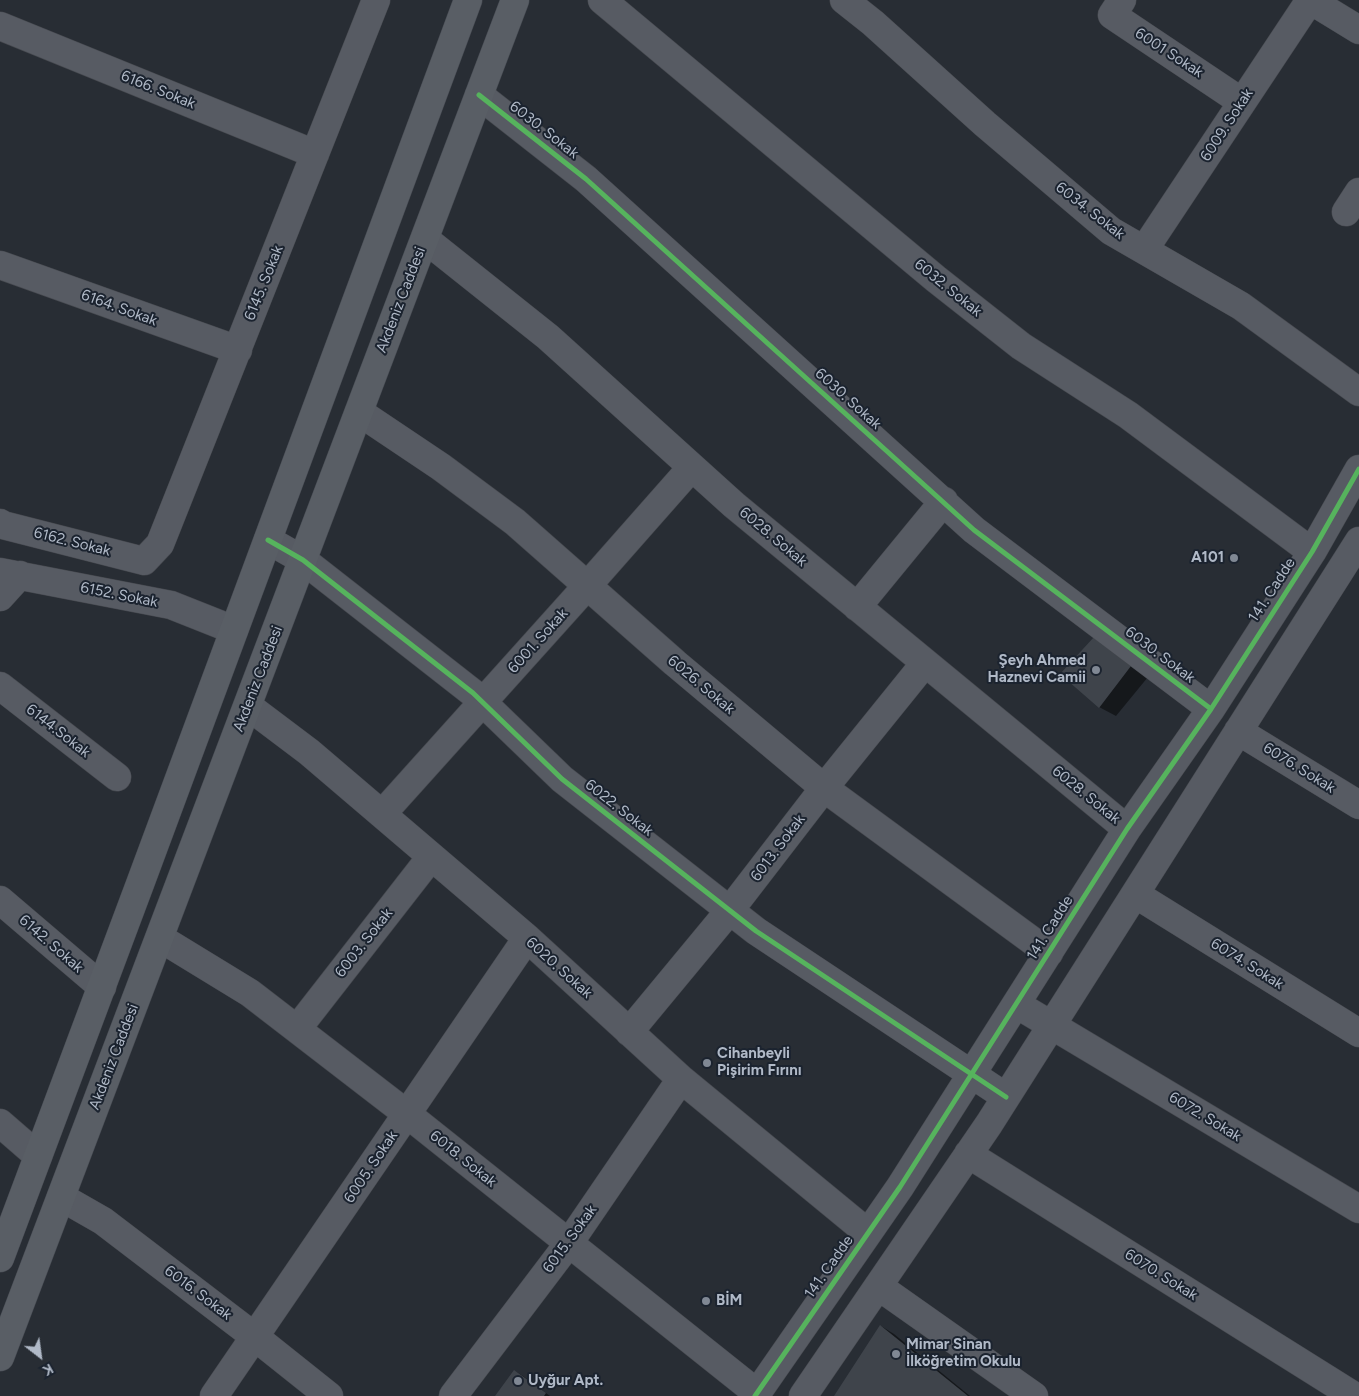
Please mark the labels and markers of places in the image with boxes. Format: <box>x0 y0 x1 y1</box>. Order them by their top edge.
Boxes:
place label: A101 <box>1191 549 1224 567</box>
marker: A101 <box>1228 552 1240 564</box>
place label: Şeyh Ahmed Haznevi Camii <box>987 652 1086 687</box>
marker: Şeyh Ahmed Haznevi Camii <box>1090 664 1102 676</box>
place label: Cihanbeyli Pişirim Fırını <box>717 1045 802 1080</box>
marker: Cihanbeyli Pişirim Fırını <box>701 1057 713 1069</box>
place label: BİM <box>716 1292 742 1310</box>
marker: BİM <box>700 1295 712 1307</box>
place label: Mimar Sinan İlköğretim Okulu <box>906 1336 1021 1371</box>
marker: Mimar Sinan İlköğretim Okulu <box>890 1348 902 1360</box>
place label: Uyğur Apt. <box>528 1372 603 1390</box>
marker: Uyğur Apt. <box>512 1375 524 1387</box>

